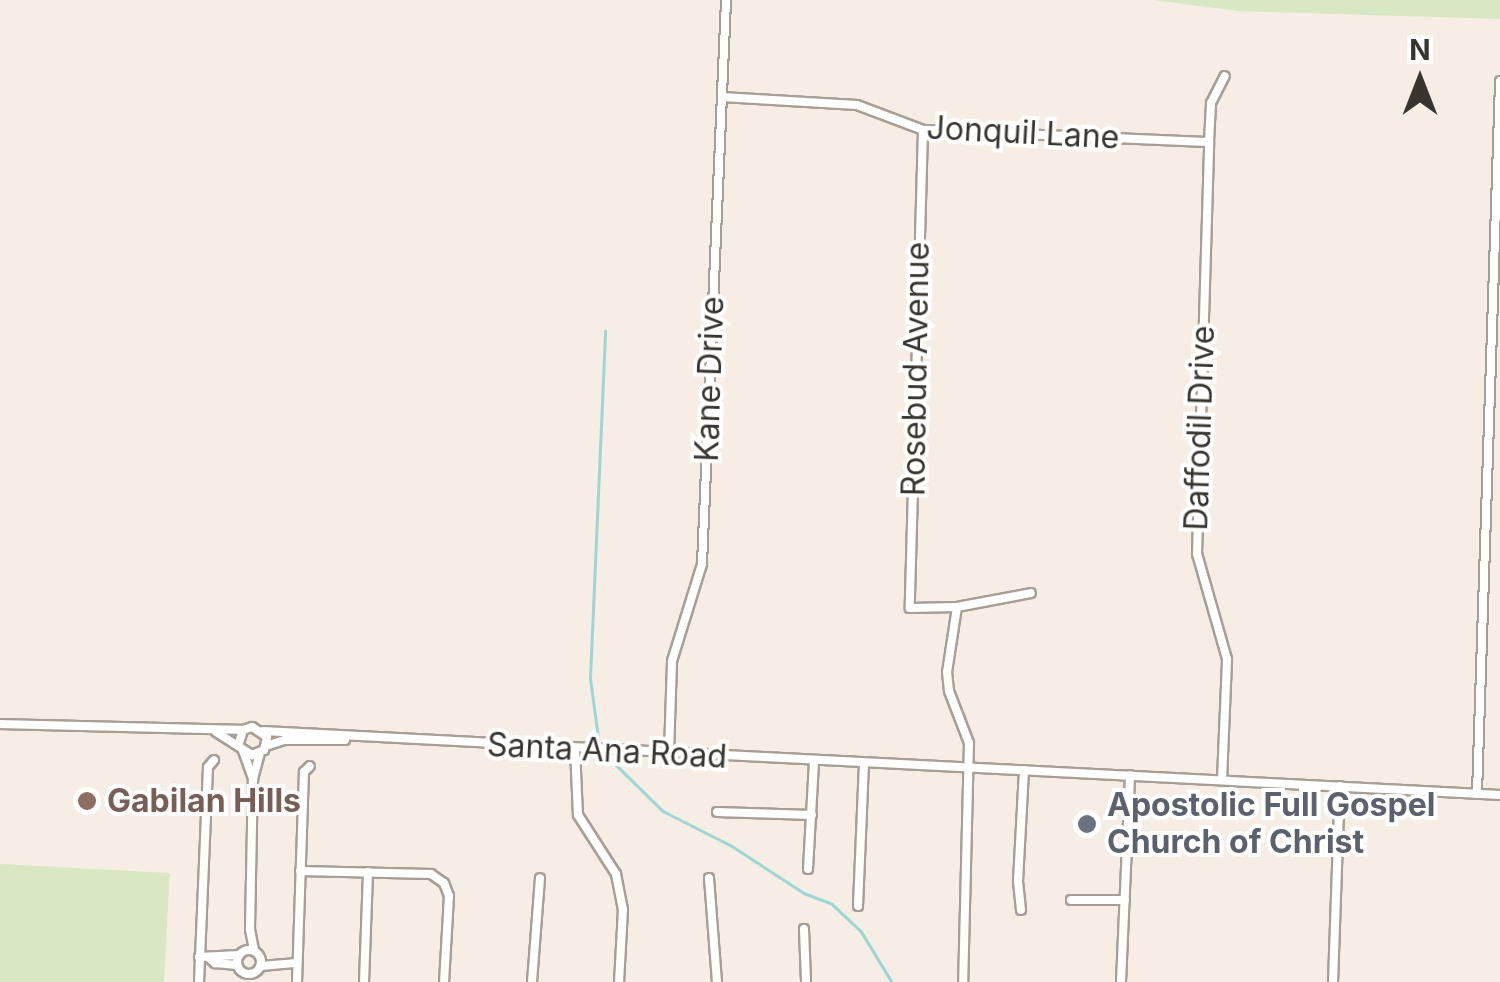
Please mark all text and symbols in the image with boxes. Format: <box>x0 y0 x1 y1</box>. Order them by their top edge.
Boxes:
north arrow <box>1370 30 1470 130</box>
text: N <box>1409 33 1431 67</box>
street label: Jonquil Lane <box>926 109 1120 157</box>
street label: Rosebud Avenue <box>895 241 937 497</box>
street label: Kane Drive <box>688 296 732 462</box>
street label: Daffodil Drive <box>1177 325 1223 531</box>
street label: Santa Ana Road <box>486 726 728 776</box>
place label: Gabilan Hills <box>107 782 301 820</box>
place label: Apostolic Full Gospel Church of Christ <box>1107 787 1435 862</box>
marker: Gabilan Hills <box>76 790 98 812</box>
marker: Apostolic Full Gospel Church of Christ <box>1076 813 1098 835</box>

